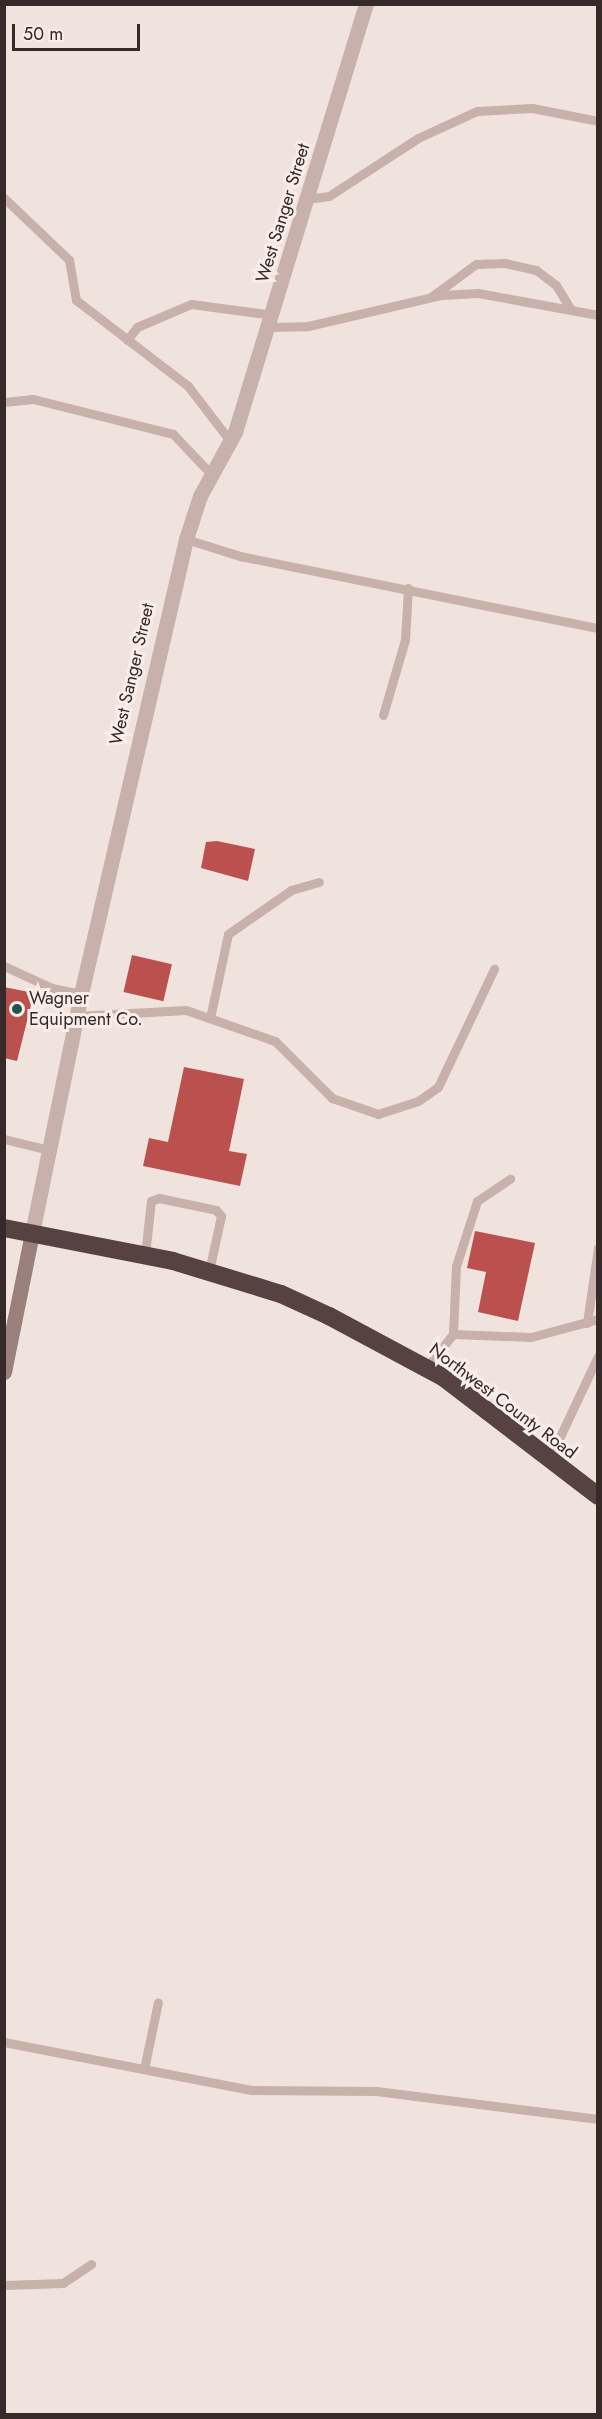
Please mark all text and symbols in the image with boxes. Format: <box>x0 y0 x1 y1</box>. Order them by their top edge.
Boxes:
scale bar <box>15 12 142 50</box>
text: 50 m <box>23 21 63 47</box>
street label: West Sanger Street <box>252 141 314 285</box>
street label: West Sanger Street <box>105 601 159 747</box>
place label: Wagner Equipment Co. <box>29 988 143 1030</box>
marker: Wagner Equipment Co. <box>10 1002 24 1016</box>
street label: Northwest County Road <box>425 1338 581 1464</box>

